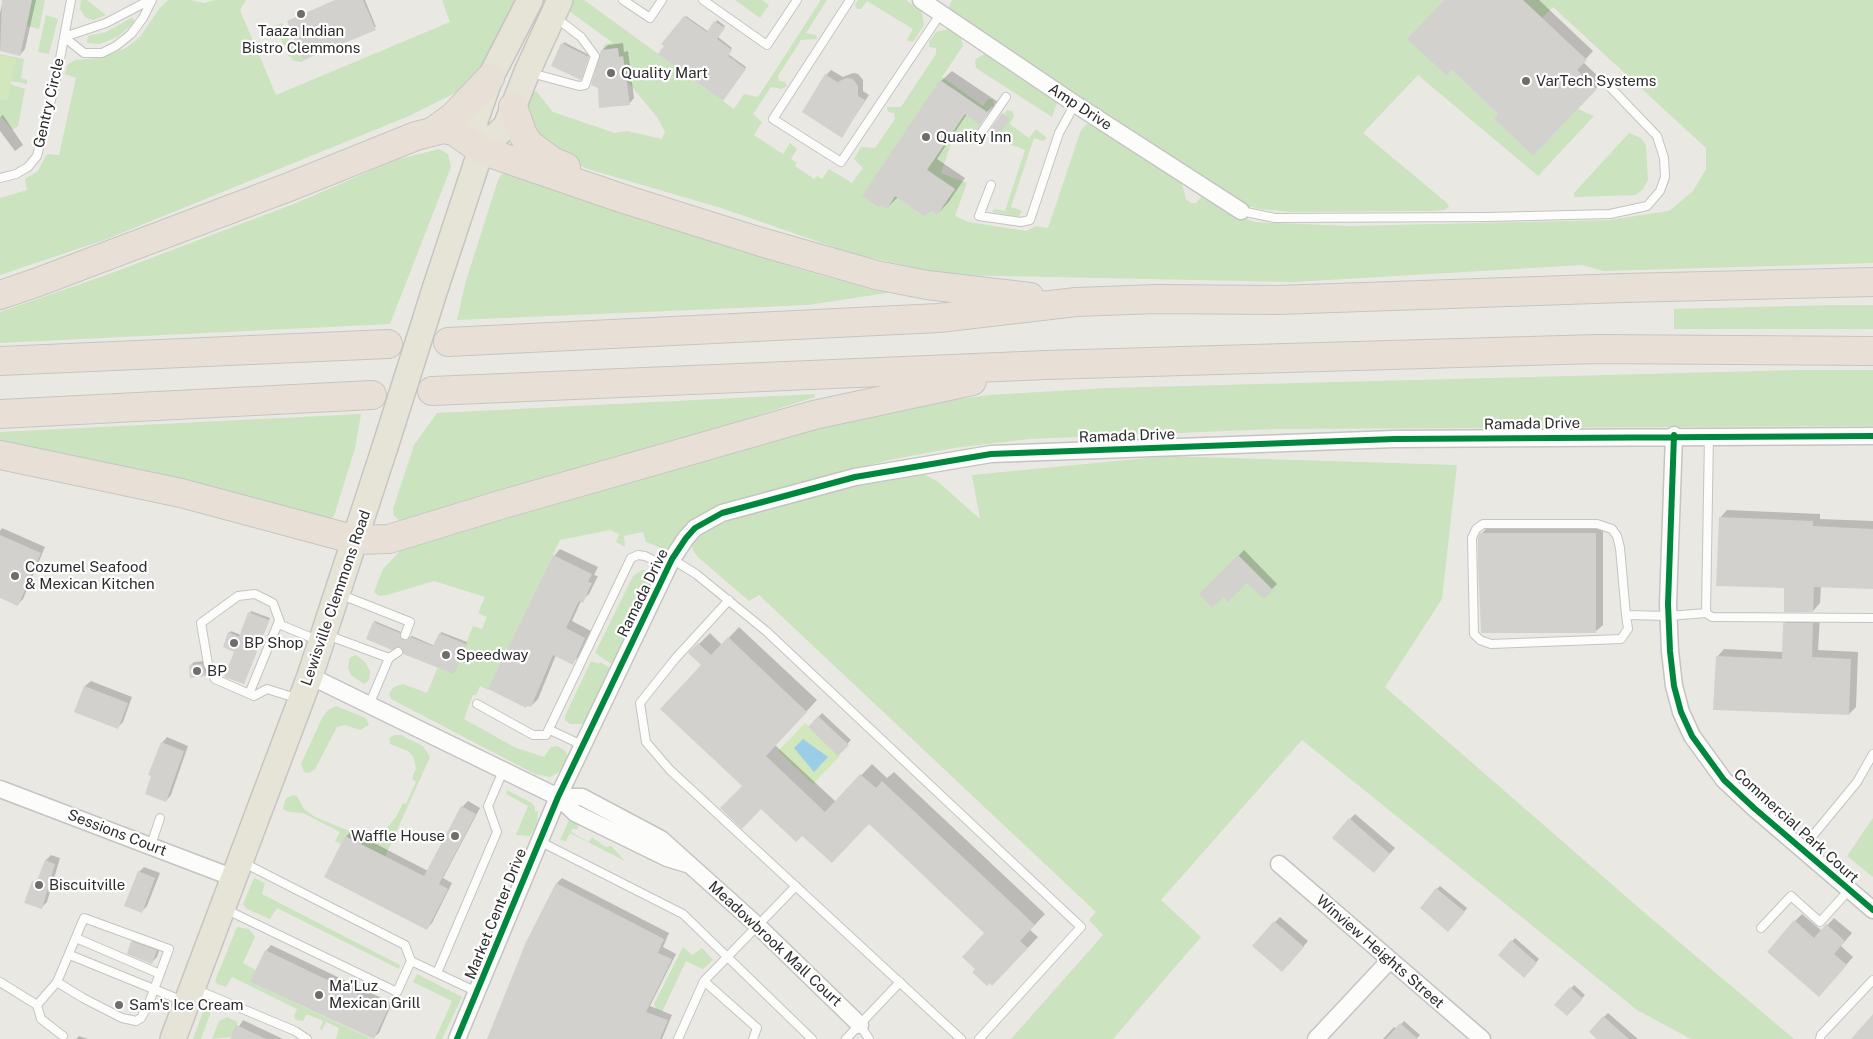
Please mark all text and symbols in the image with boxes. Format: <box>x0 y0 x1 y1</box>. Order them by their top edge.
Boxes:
marker: Taaza Indian Bistro Clemmons <box>295 8 307 20</box>
place label: Taaza Indian Bistro Clemmons <box>242 22 360 57</box>
street label: Gentry Circle <box>30 56 68 150</box>
place label: Quality Mart <box>621 64 708 82</box>
marker: Quality Mart <box>605 67 617 79</box>
place label: VarTech Systems <box>1536 72 1656 90</box>
marker: VarTech Systems <box>1520 75 1532 87</box>
street label: Amp Drive <box>1045 80 1115 134</box>
place label: Quality Inn <box>936 128 1011 146</box>
marker: Quality Inn <box>920 131 932 143</box>
street label: Ramada Drive <box>1484 414 1580 434</box>
street label: Ramada Drive <box>1079 425 1175 447</box>
street label: Lewisville Clemmons Road <box>297 508 375 688</box>
street label: Ramada Drive <box>614 546 672 640</box>
place label: Cozumel Seafood & Mexican Kitchen <box>25 558 155 593</box>
marker: Cozumel Seafood & Mexican Kitchen <box>9 570 21 582</box>
place label: BP Shop <box>244 634 303 652</box>
marker: BP Shop <box>228 637 240 649</box>
place label: Speedway <box>456 646 529 664</box>
marker: Speedway <box>440 649 452 661</box>
place label: BP <box>207 662 227 680</box>
marker: BP <box>191 665 203 677</box>
street label: Commercial Park Court <box>1730 765 1862 887</box>
street label: Sessions Court <box>65 806 169 860</box>
place label: Waffle House <box>351 827 445 845</box>
marker: Waffle House <box>449 830 461 842</box>
street label: Market Center Drive <box>461 846 531 982</box>
place label: Biscuitville <box>49 876 125 894</box>
street label: Meadowbrook Mall Court <box>705 878 845 1010</box>
marker: Biscuitville <box>33 879 45 891</box>
street label: Winview Heights Street <box>1312 892 1448 1012</box>
place label: Ma'Luz Mexican Grill <box>329 977 421 1012</box>
marker: Ma'Luz Mexican Grill <box>313 989 325 1001</box>
place label: Sam's Ice Cream <box>129 996 243 1014</box>
marker: Sam's Ice Cream <box>113 999 125 1011</box>

